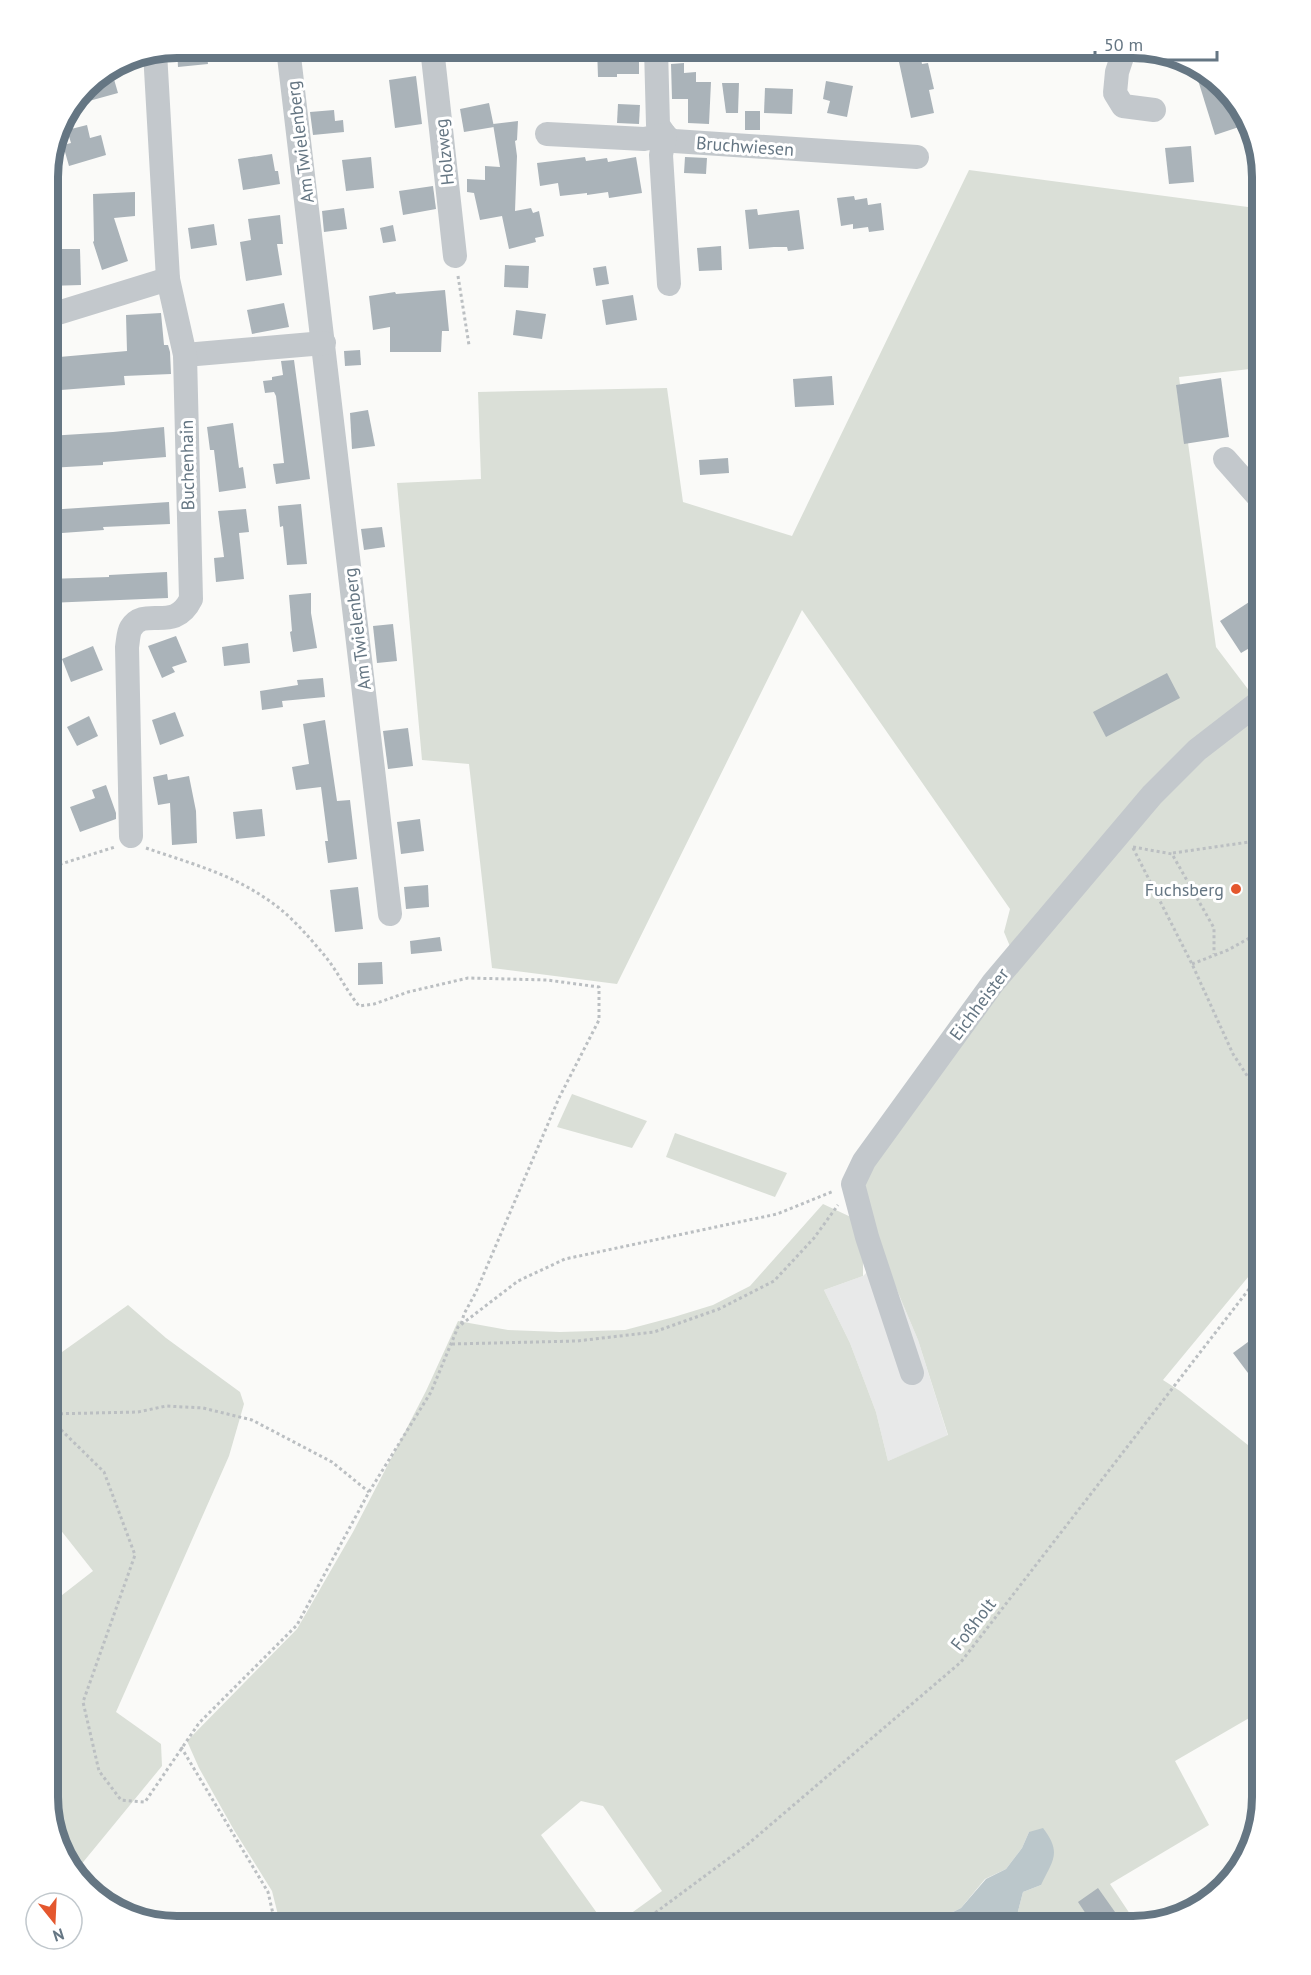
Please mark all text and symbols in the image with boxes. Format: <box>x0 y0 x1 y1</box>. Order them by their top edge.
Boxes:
scale bar <box>1095 24 1216 62</box>
text: 50 m <box>1104 33 1143 56</box>
street label: Am Twielenberg <box>281 79 319 205</box>
street label: Holzweg <box>429 118 459 186</box>
street label: Bruchwiesen <box>695 131 795 161</box>
street label: Buchenhain <box>175 419 199 511</box>
street label: Am Twielenberg <box>338 566 376 692</box>
place label: Fuchsberg <box>1145 878 1224 901</box>
marker: Fuchsberg <box>1229 882 1243 896</box>
street label: Eichheister <box>944 963 1014 1045</box>
street label: Foßholt <box>945 1593 1001 1655</box>
north arrow <box>24 1891 84 1951</box>
text: N <box>51 1924 67 1946</box>

